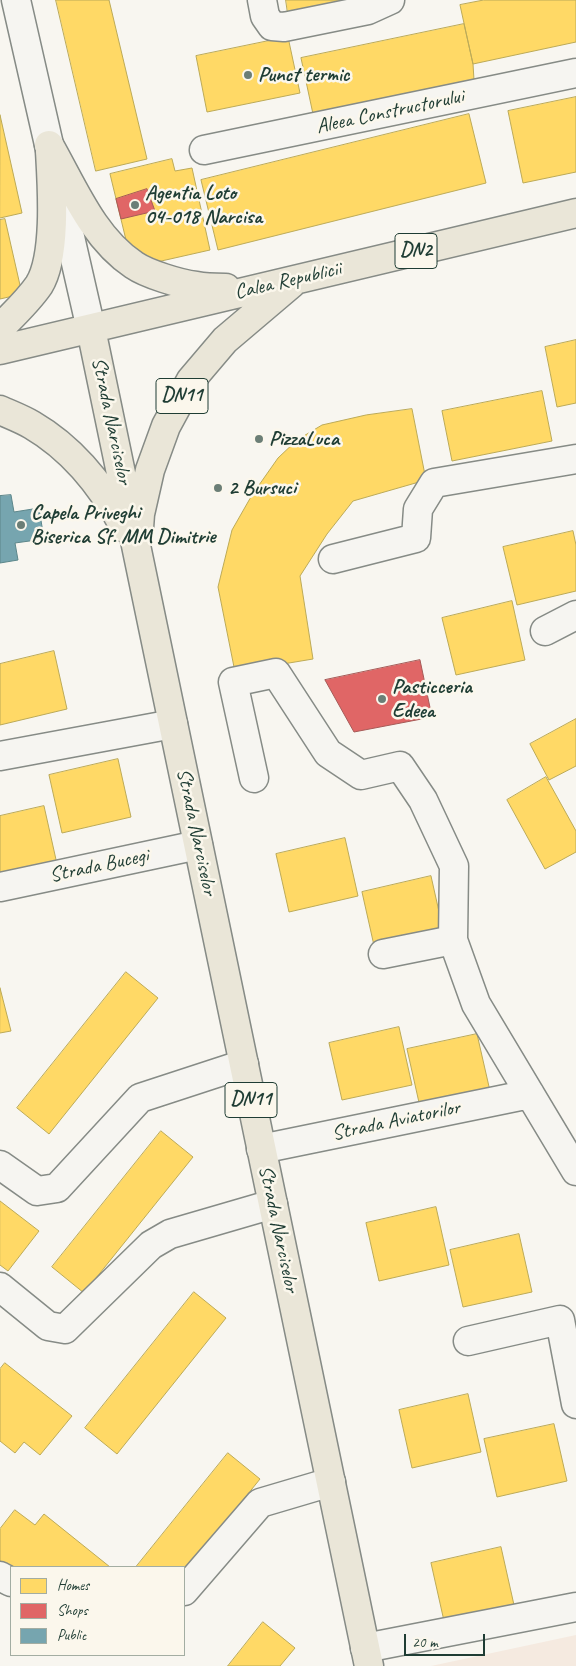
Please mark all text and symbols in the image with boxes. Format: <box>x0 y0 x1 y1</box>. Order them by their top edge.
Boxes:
place label: Punct termic <box>258 62 349 88</box>
marker: Punct termic <box>242 69 254 81</box>
street label: Aleea Constructorului <box>314 84 466 140</box>
place label: Agentia Loto 04-018 Narcisa <box>145 180 262 230</box>
marker: Agentia Loto 04-018 Narcisa <box>129 199 141 211</box>
road number: DN2 <box>395 234 437 268</box>
street label: Calea Republicii <box>232 256 344 306</box>
street label: Strada Narciselor <box>85 355 137 487</box>
road number: DN11 <box>156 378 208 414</box>
place label: PizzaLuca <box>269 426 339 452</box>
marker: PizzaLuca <box>253 433 265 445</box>
place label: 2 Bursuci <box>228 475 296 501</box>
marker: 2 Bursuci <box>212 482 224 494</box>
place label: Capela Priveghi Biserica Sf. MM Dimitrie <box>31 500 215 550</box>
marker: Capela Priveghi Biserica Sf. MM Dimitrie <box>15 519 27 531</box>
place label: Pasticceria Edeea <box>392 674 472 724</box>
marker: Pasticceria Edeea <box>376 693 388 705</box>
street label: Strada Narciselor <box>170 766 222 898</box>
street label: Strada Bucegi <box>47 843 151 889</box>
road number: DN11 <box>225 1082 277 1118</box>
street label: Strada Aviatorilor <box>330 1095 462 1147</box>
street label: Strada Narciselor <box>252 1163 304 1295</box>
legend <box>10 1566 185 1656</box>
text: Homes <box>57 1576 89 1595</box>
text: Shops <box>57 1601 88 1620</box>
scale bar <box>406 1624 487 1656</box>
text: Public <box>57 1626 86 1645</box>
text: 20 m <box>412 1633 438 1652</box>

